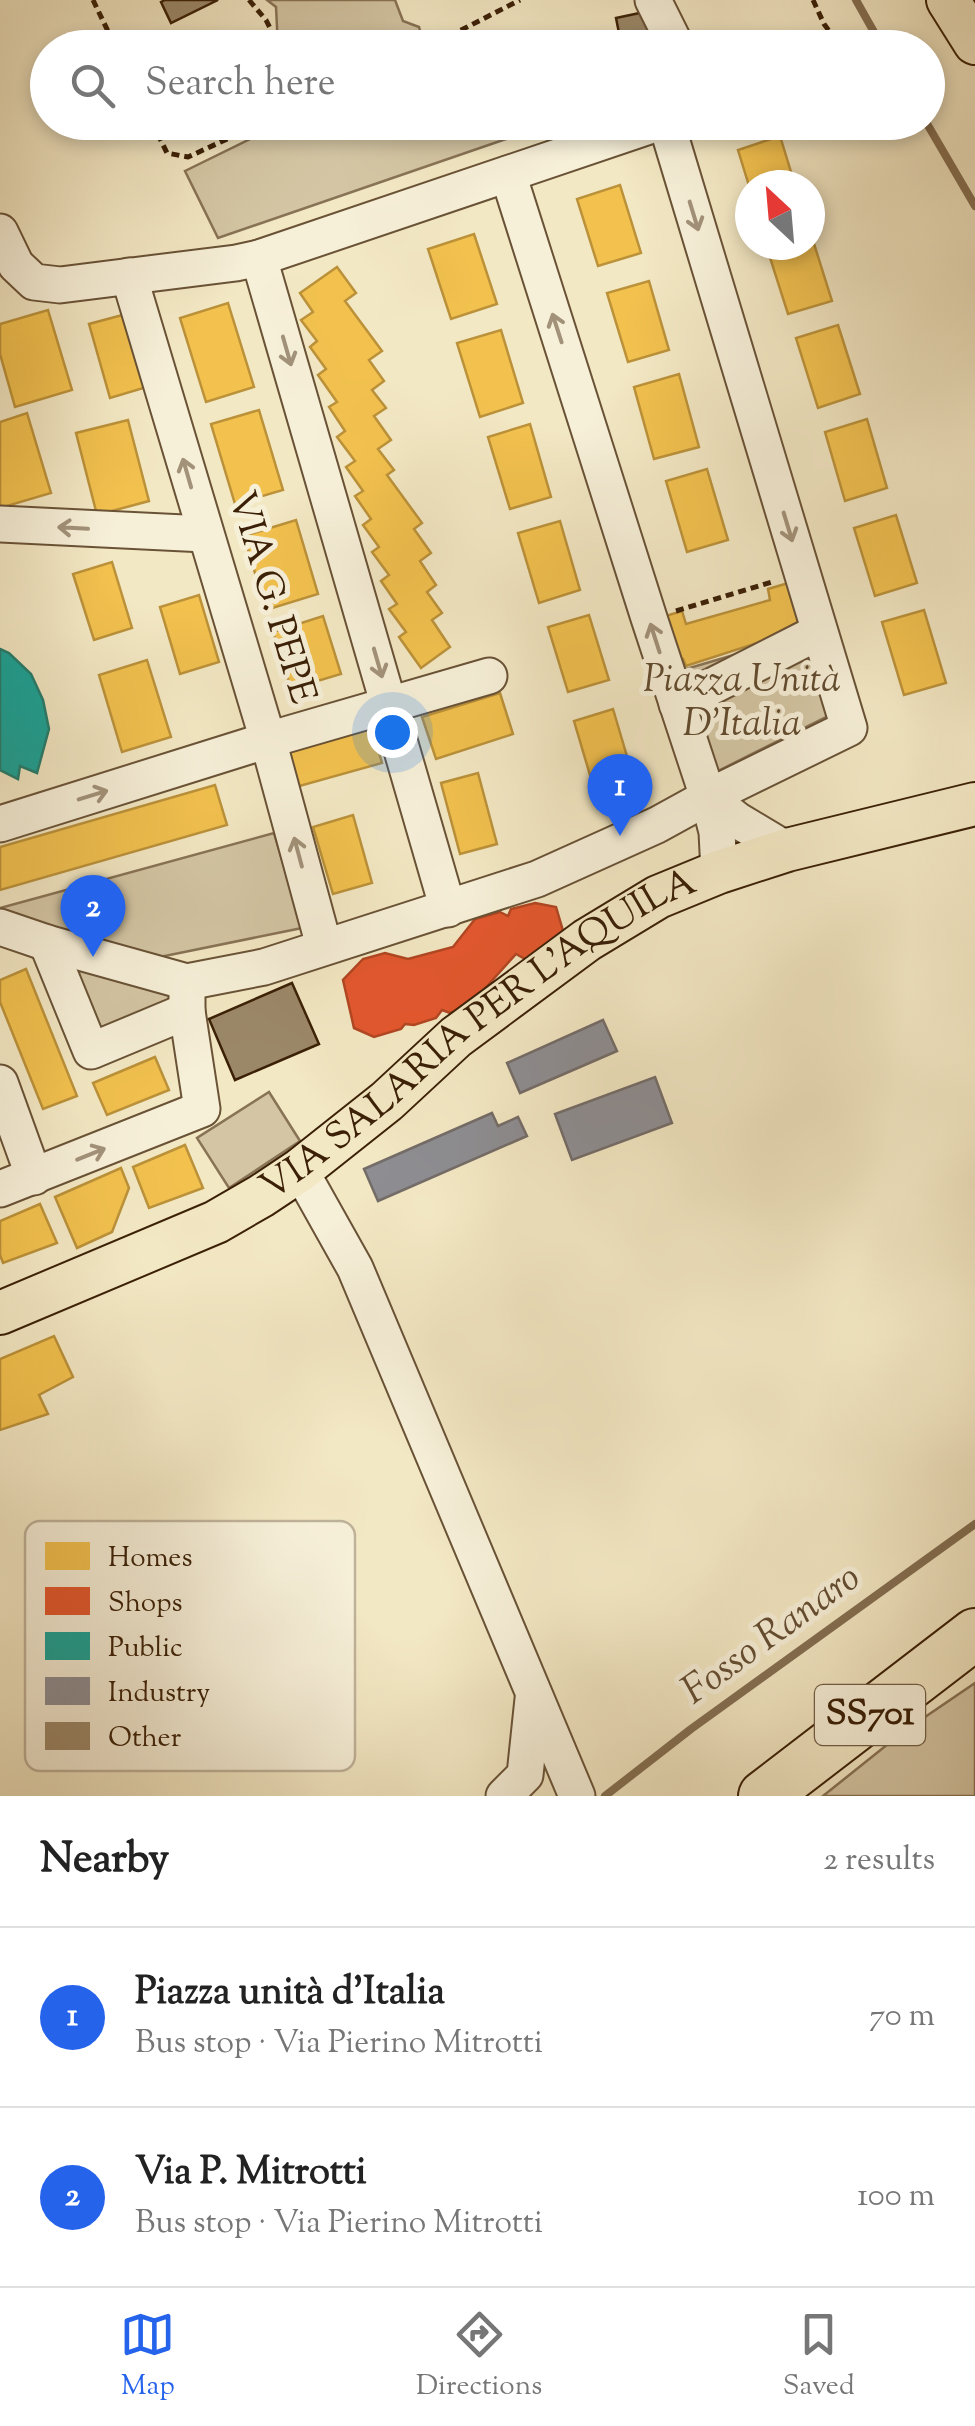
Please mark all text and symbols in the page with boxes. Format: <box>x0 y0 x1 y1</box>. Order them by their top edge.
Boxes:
search box <box>30 30 945 140</box>
icon: search <box>65 58 120 113</box>
text: Search here <box>145 58 336 112</box>
north arrow <box>735 170 825 260</box>
one-way arrow <box>686 200 704 231</box>
one-way arrow <box>547 313 565 345</box>
one-way arrow <box>279 335 297 366</box>
one-way arrow <box>177 458 195 489</box>
street label: VIA G. PEPE <box>212 485 328 711</box>
one-way arrow <box>780 511 798 542</box>
one-way arrow <box>57 518 89 537</box>
one-way arrow <box>645 623 663 655</box>
one-way arrow <box>370 647 388 678</box>
park label: Piazza Unità D'Italia <box>643 655 841 753</box>
your location <box>367 707 418 758</box>
pin: 1 <box>588 754 652 836</box>
one-way arrow <box>77 784 108 802</box>
one-way arrow <box>288 837 306 869</box>
street label: VIA SALARIA PER L'AQUILA <box>251 857 705 1215</box>
pin: 2 <box>61 874 126 957</box>
one-way arrow <box>75 1143 106 1161</box>
legend <box>25 1521 355 1771</box>
text: Homes <box>108 1539 192 1579</box>
water label: Fosso Ranaro <box>671 1552 873 1720</box>
text: Shops <box>108 1584 182 1624</box>
text: Public <box>108 1629 183 1669</box>
text: Industry <box>108 1674 210 1714</box>
road number: SS701 <box>815 1685 925 1745</box>
text: Other <box>108 1719 182 1759</box>
text: Nearby <box>40 1831 169 1891</box>
text: 2 results <box>823 1838 935 1884</box>
text: Piazza unità d'Italia <box>135 1967 445 2021</box>
text: 1 <box>67 1994 78 2040</box>
text: 70 m <box>869 1994 935 2040</box>
text: Bus stop · Via Pierino Mitrotti <box>135 2021 543 2067</box>
text: Via P. Mitrotti <box>135 2147 366 2201</box>
text: 2 <box>65 2174 80 2220</box>
text: 100 m <box>857 2174 935 2220</box>
text: Bus stop · Via Pierino Mitrotti <box>135 2201 543 2247</box>
tab: Map <box>120 2307 175 2407</box>
tab: Directions <box>416 2307 542 2407</box>
tab: Saved <box>783 2307 855 2407</box>

